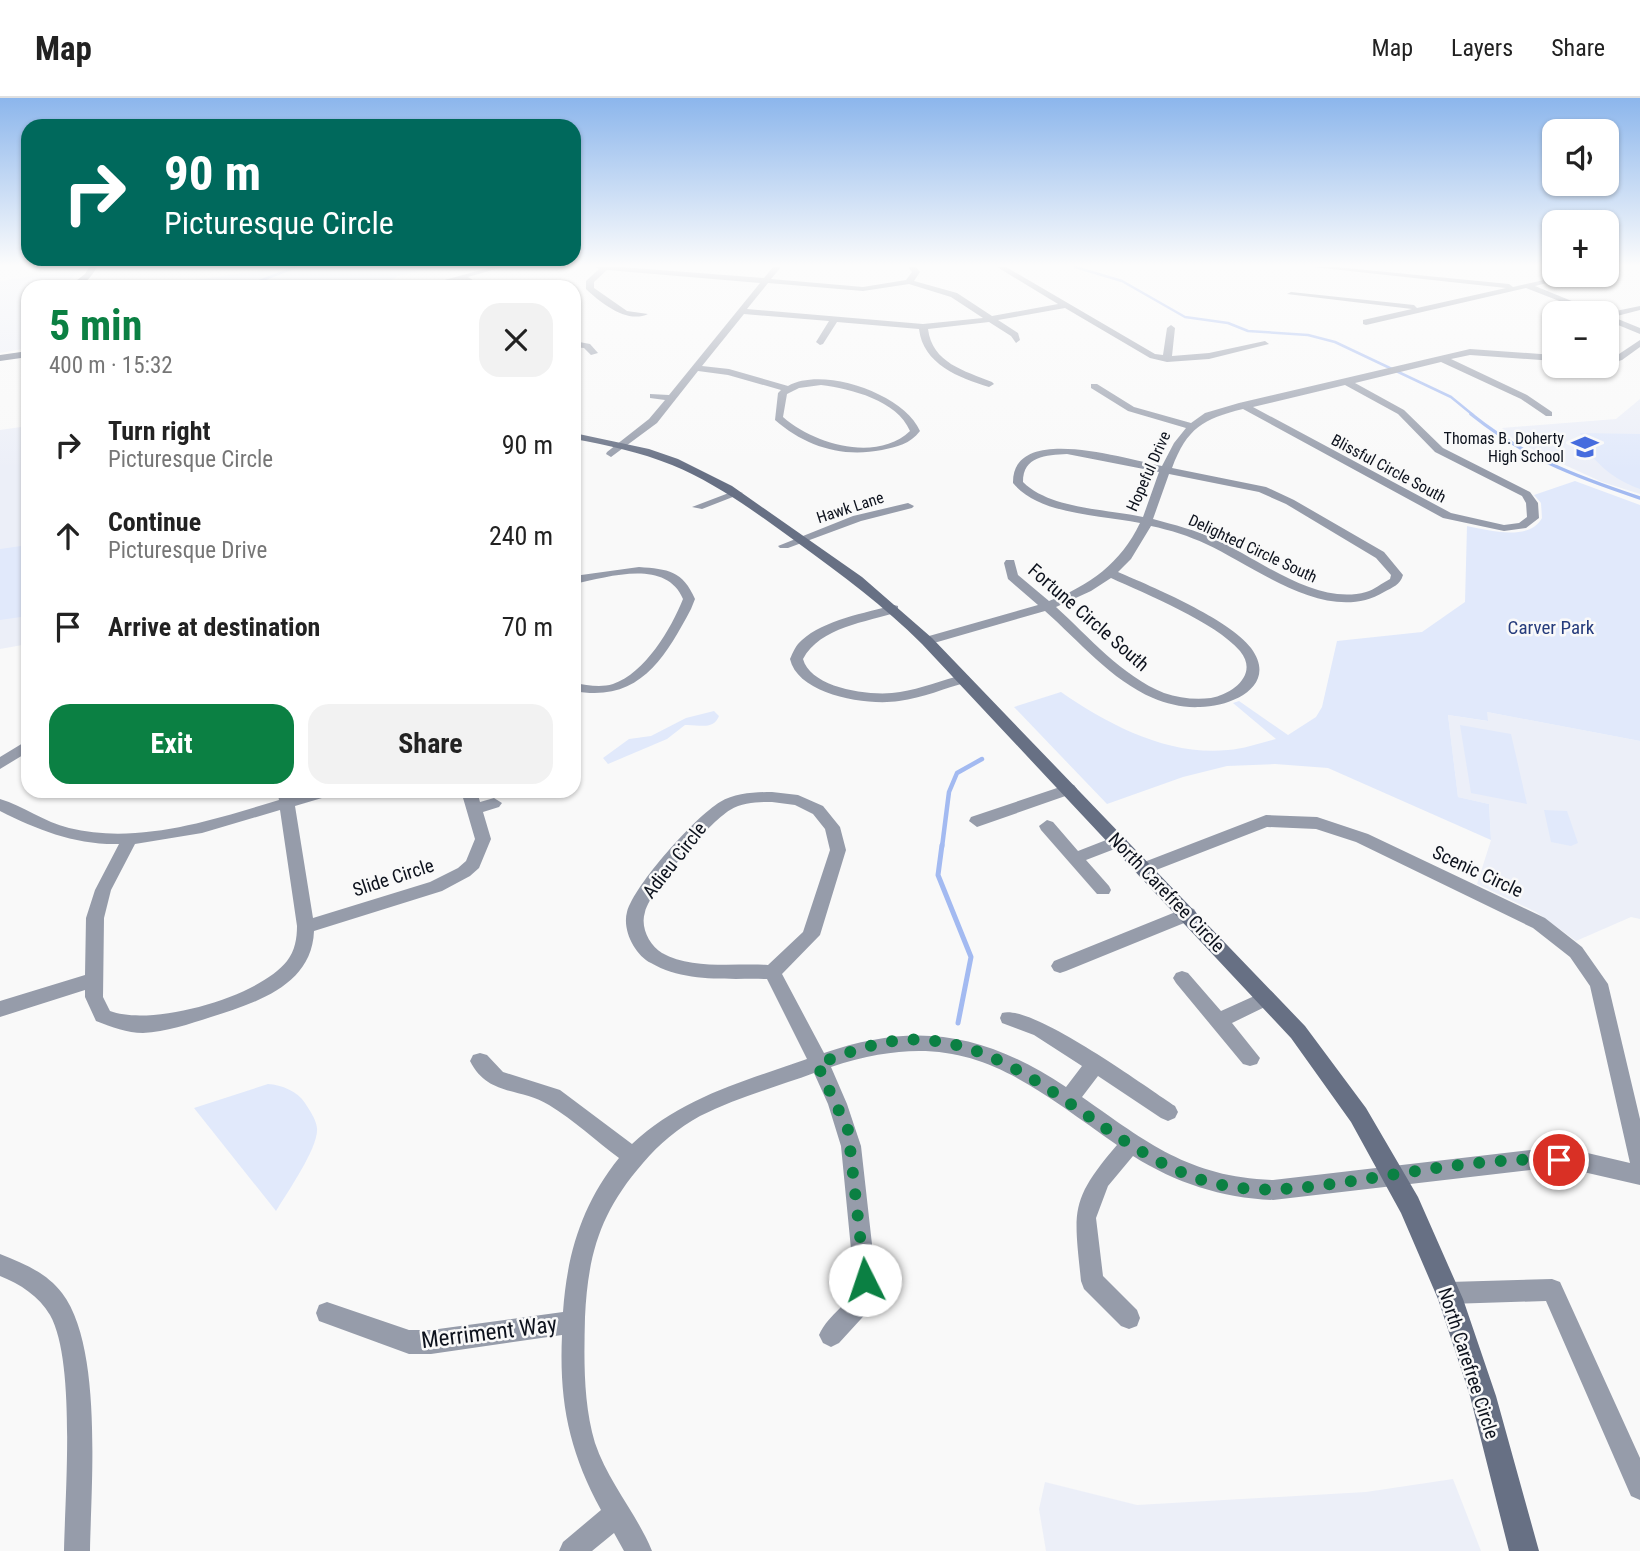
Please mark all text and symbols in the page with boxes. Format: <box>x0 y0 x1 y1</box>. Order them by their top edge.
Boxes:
text: Map <box>35 29 92 68</box>
text: Map <box>1372 34 1413 62</box>
text: Layers <box>1451 34 1513 62</box>
text: Share <box>1551 34 1605 62</box>
map controls <box>1542 119 1619 378</box>
button: sound <box>1542 119 1619 196</box>
text: 90 m <box>164 145 261 202</box>
icon: right <box>49 147 140 238</box>
text: Picturesque Circle <box>164 204 394 242</box>
button: + <box>1542 210 1619 287</box>
text: 5 min <box>49 301 142 350</box>
button: − <box>1542 301 1619 378</box>
button: close <box>479 303 553 377</box>
text: 400 m · 15:32 <box>49 352 173 379</box>
text: Turn right <box>108 416 210 446</box>
icon: right <box>49 426 87 464</box>
street label: Hopeful Drive <box>1122 428 1175 514</box>
place label: Thomas B. Doherty High School <box>1444 429 1564 466</box>
text: 90 m <box>502 430 553 460</box>
street label: Blissful Circle South <box>1328 430 1449 507</box>
school or university icon: Thomas B. Doherty High School <box>1570 432 1600 462</box>
text: Picturesque Circle <box>108 446 273 473</box>
street label: Hawk Lane <box>814 488 886 527</box>
text: Continue <box>108 507 201 537</box>
street label: Delighted Circle South <box>1185 510 1320 587</box>
icon: ahead <box>49 517 87 555</box>
text: 240 m <box>489 521 553 551</box>
text: Picturesque Drive <box>108 537 267 564</box>
street label: Fortune Circle South <box>1024 559 1154 676</box>
icon: arrive <box>49 608 87 646</box>
text: Arrive at destination <box>108 612 320 642</box>
text: 70 m <box>502 612 553 642</box>
park label: Carver Park <box>1508 616 1595 639</box>
button: Exit <box>49 704 294 784</box>
button: Share <box>308 704 553 784</box>
street label: Adieu Circle <box>638 818 711 903</box>
street label: North Carefree Circle <box>1104 828 1230 957</box>
street label: Scenic Circle <box>1429 841 1527 902</box>
street label: Slide Circle <box>350 854 437 901</box>
pin <box>1529 1130 1589 1190</box>
icon: arrive <box>1540 1141 1578 1179</box>
position arrow <box>828 1243 902 1317</box>
street label: North Carefree Circle <box>1433 1285 1504 1442</box>
street label: Merriment Way <box>420 1311 559 1354</box>

